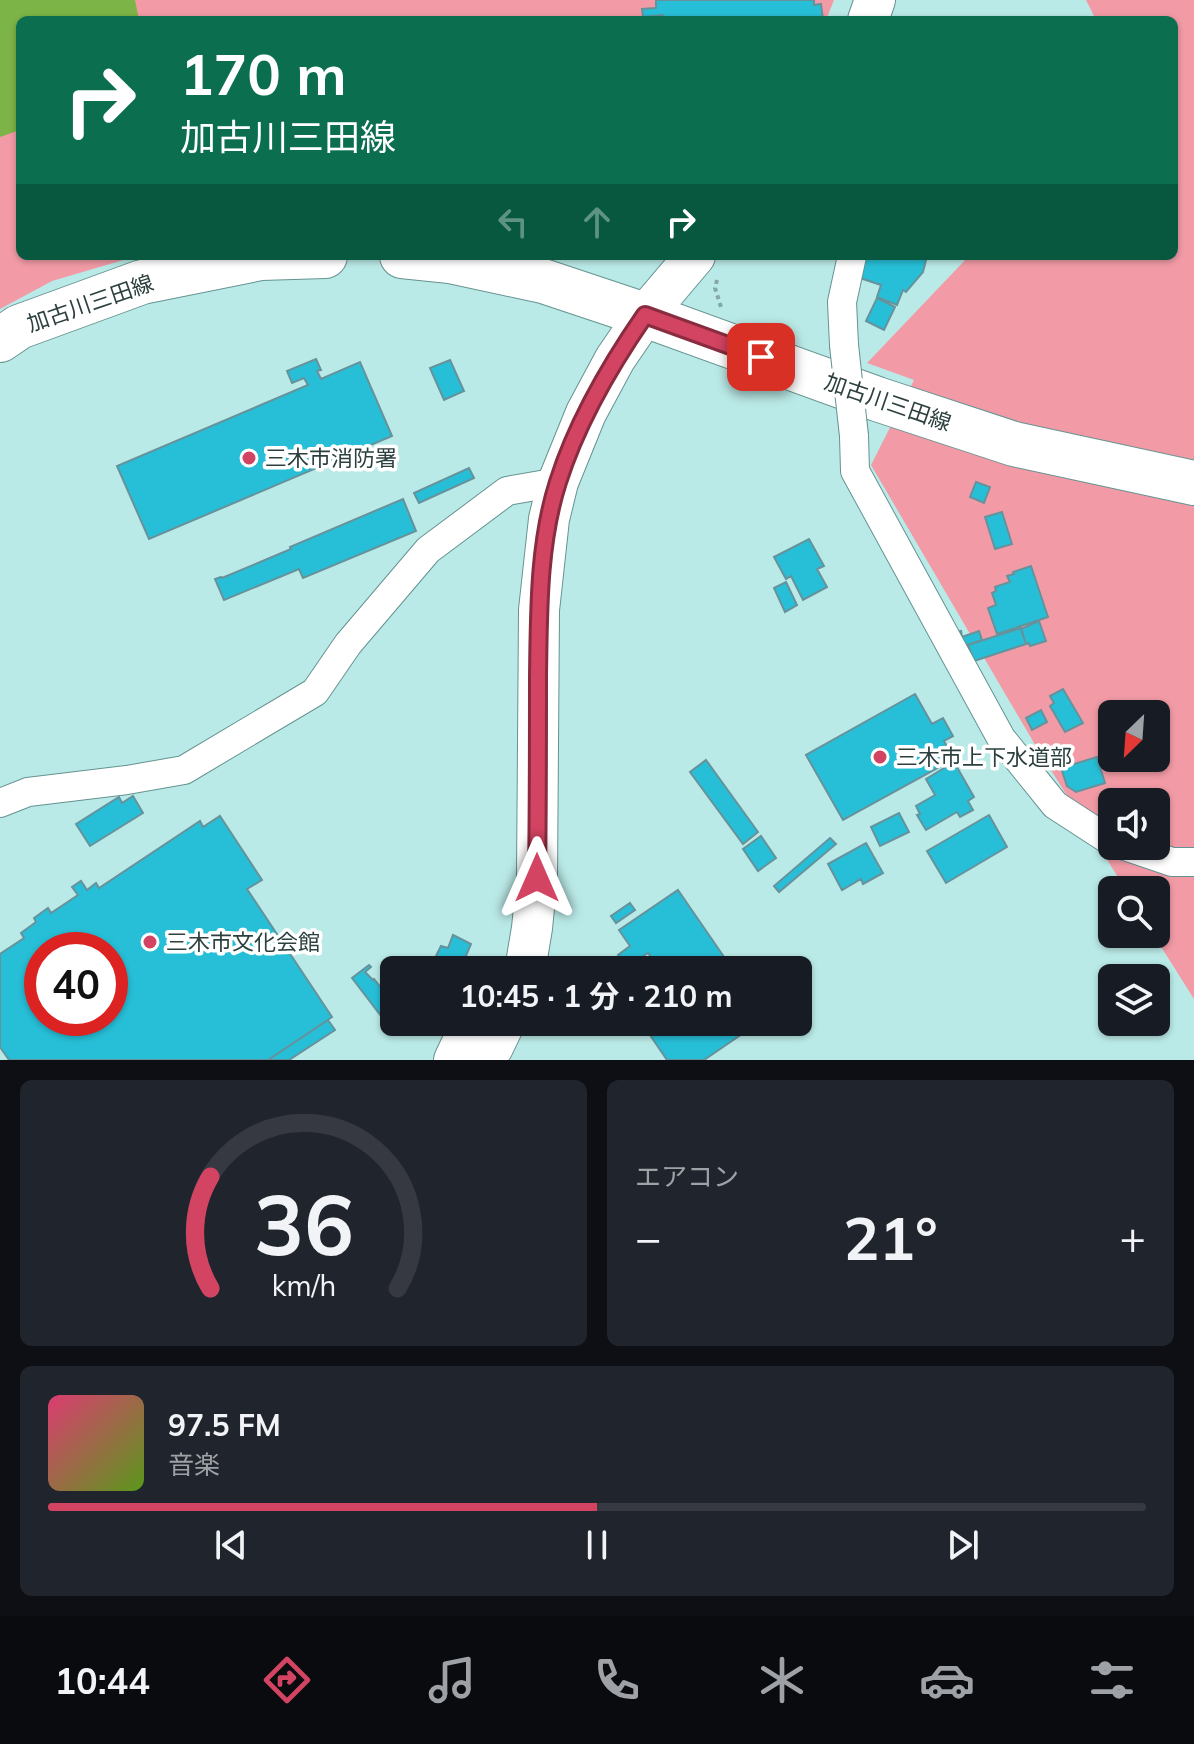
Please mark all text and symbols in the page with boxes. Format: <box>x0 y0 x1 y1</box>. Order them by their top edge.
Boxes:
text: 170 m <box>180 39 347 109</box>
icon: right <box>48 48 152 152</box>
text: 加古川三田線 <box>180 114 396 159</box>
icon: left <box>491 200 535 244</box>
icon: ahead <box>575 200 619 244</box>
icon: right <box>659 200 703 244</box>
street label: 加古川三田線 <box>23 268 157 338</box>
pin <box>727 323 795 391</box>
icon: arrive <box>739 335 783 379</box>
street label: 加古川三田線 <box>821 367 955 437</box>
place label: 三木市消防署 <box>265 444 397 472</box>
marker: 三木市消防署 <box>240 449 258 467</box>
north arrow <box>1098 700 1170 772</box>
map controls <box>1098 700 1170 1036</box>
place label: 三木市上下水道部 <box>896 743 1072 771</box>
marker: 三木市上下水道部 <box>871 748 889 766</box>
button: sound <box>1098 788 1170 860</box>
position arrow <box>495 836 579 920</box>
button: search <box>1098 876 1170 948</box>
place label: 三木市文化会館 <box>166 928 320 956</box>
speed limit sign: 40 <box>24 932 128 1036</box>
marker: 三木市文化会館 <box>141 933 159 951</box>
button: layers <box>1098 964 1170 1036</box>
text: 10:45 · 1 分 · 210 m <box>460 977 732 1015</box>
text: エアコン <box>635 1160 739 1193</box>
text: 36 <box>254 1171 353 1276</box>
text: 21° <box>843 1200 938 1275</box>
text: − <box>635 1210 661 1265</box>
text: + <box>1120 1210 1146 1265</box>
text: km/h <box>271 1267 336 1303</box>
text: 97.5 FM <box>168 1406 281 1444</box>
text: 音楽 <box>168 1448 220 1481</box>
icon: previous <box>209 1523 253 1567</box>
icon: pause <box>575 1523 619 1567</box>
icon: next <box>941 1523 985 1567</box>
icon: directions <box>259 1652 315 1708</box>
icon: music <box>424 1652 480 1708</box>
icon: phone <box>589 1652 645 1708</box>
icon: climate <box>754 1652 810 1708</box>
icon: car <box>919 1652 975 1708</box>
icon: filters <box>1084 1652 1140 1708</box>
text: 10:44 <box>54 1658 150 1703</box>

